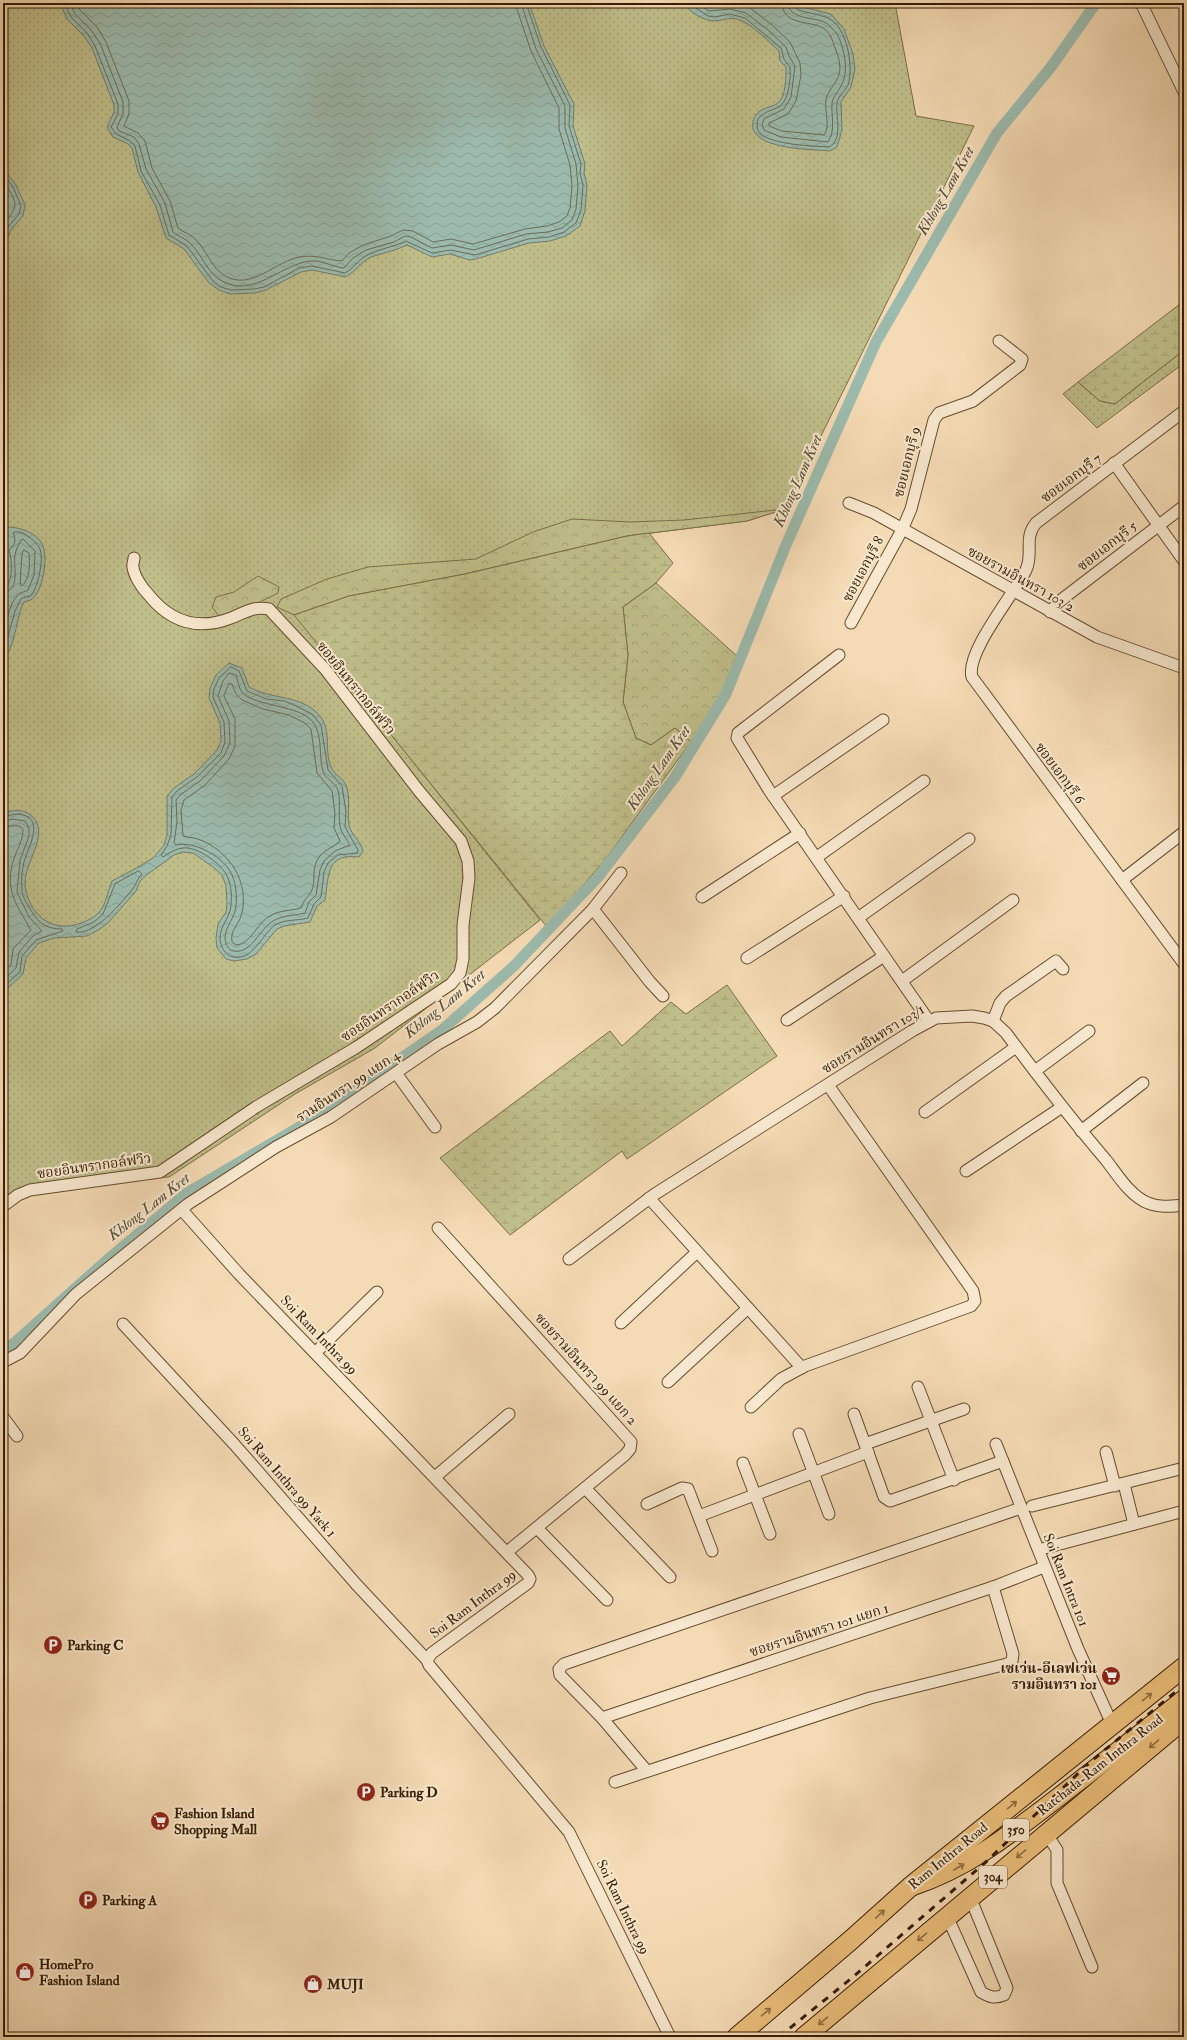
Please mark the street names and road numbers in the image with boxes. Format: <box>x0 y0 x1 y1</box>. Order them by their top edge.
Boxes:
street label: ซอยเอกบุรี 9 <box>890 425 924 499</box>
street label: ซอยเอกบุรี 7 <box>1037 449 1105 506</box>
street label: ซอยเอกบุรี 5 <box>1074 517 1141 575</box>
street label: ซอยเอกบุรี 8 <box>839 533 888 605</box>
street label: ซอยรามอินทรา 103/2 <box>965 543 1077 615</box>
street label: ซอยอินทรากอล์ฟวิว <box>313 637 400 738</box>
street label: ซอยเอกบุรี 6 <box>1031 739 1089 808</box>
street label: ซอยอินทรากอล์ฟวิว <box>337 966 442 1045</box>
street label: ซอยรามอินทรา 103/1 <box>819 1001 927 1077</box>
street label: รามอินทรา 99 แยก 4 <box>293 1045 404 1126</box>
street label: ซอยอินทรากอล์ฟวิว <box>36 1149 152 1182</box>
street label: Soi Ram Inthra 99 <box>277 1292 361 1378</box>
street label: ซอยรามอินทรา 99 แยก 2 <box>531 1310 641 1428</box>
street label: Soi Ram Inthra 99 Yaek 1 <box>234 1423 340 1541</box>
street label: Soi Ram Intra 101 <box>1040 1531 1092 1629</box>
street label: Soi Ram Inthra 99 <box>426 1566 520 1642</box>
street label: ซอยรามอินทรา 101 แยก 1 <box>747 1599 891 1661</box>
street label: Ratchada-Ram Inthra Road <box>1034 1711 1166 1819</box>
street label: Ram Inthra Road <box>905 1819 991 1893</box>
road number: 350 <box>1003 1819 1029 1841</box>
street label: Soi Ram Inthra 99 <box>593 1857 653 1957</box>
road number: 304 <box>979 1866 1007 1888</box>

